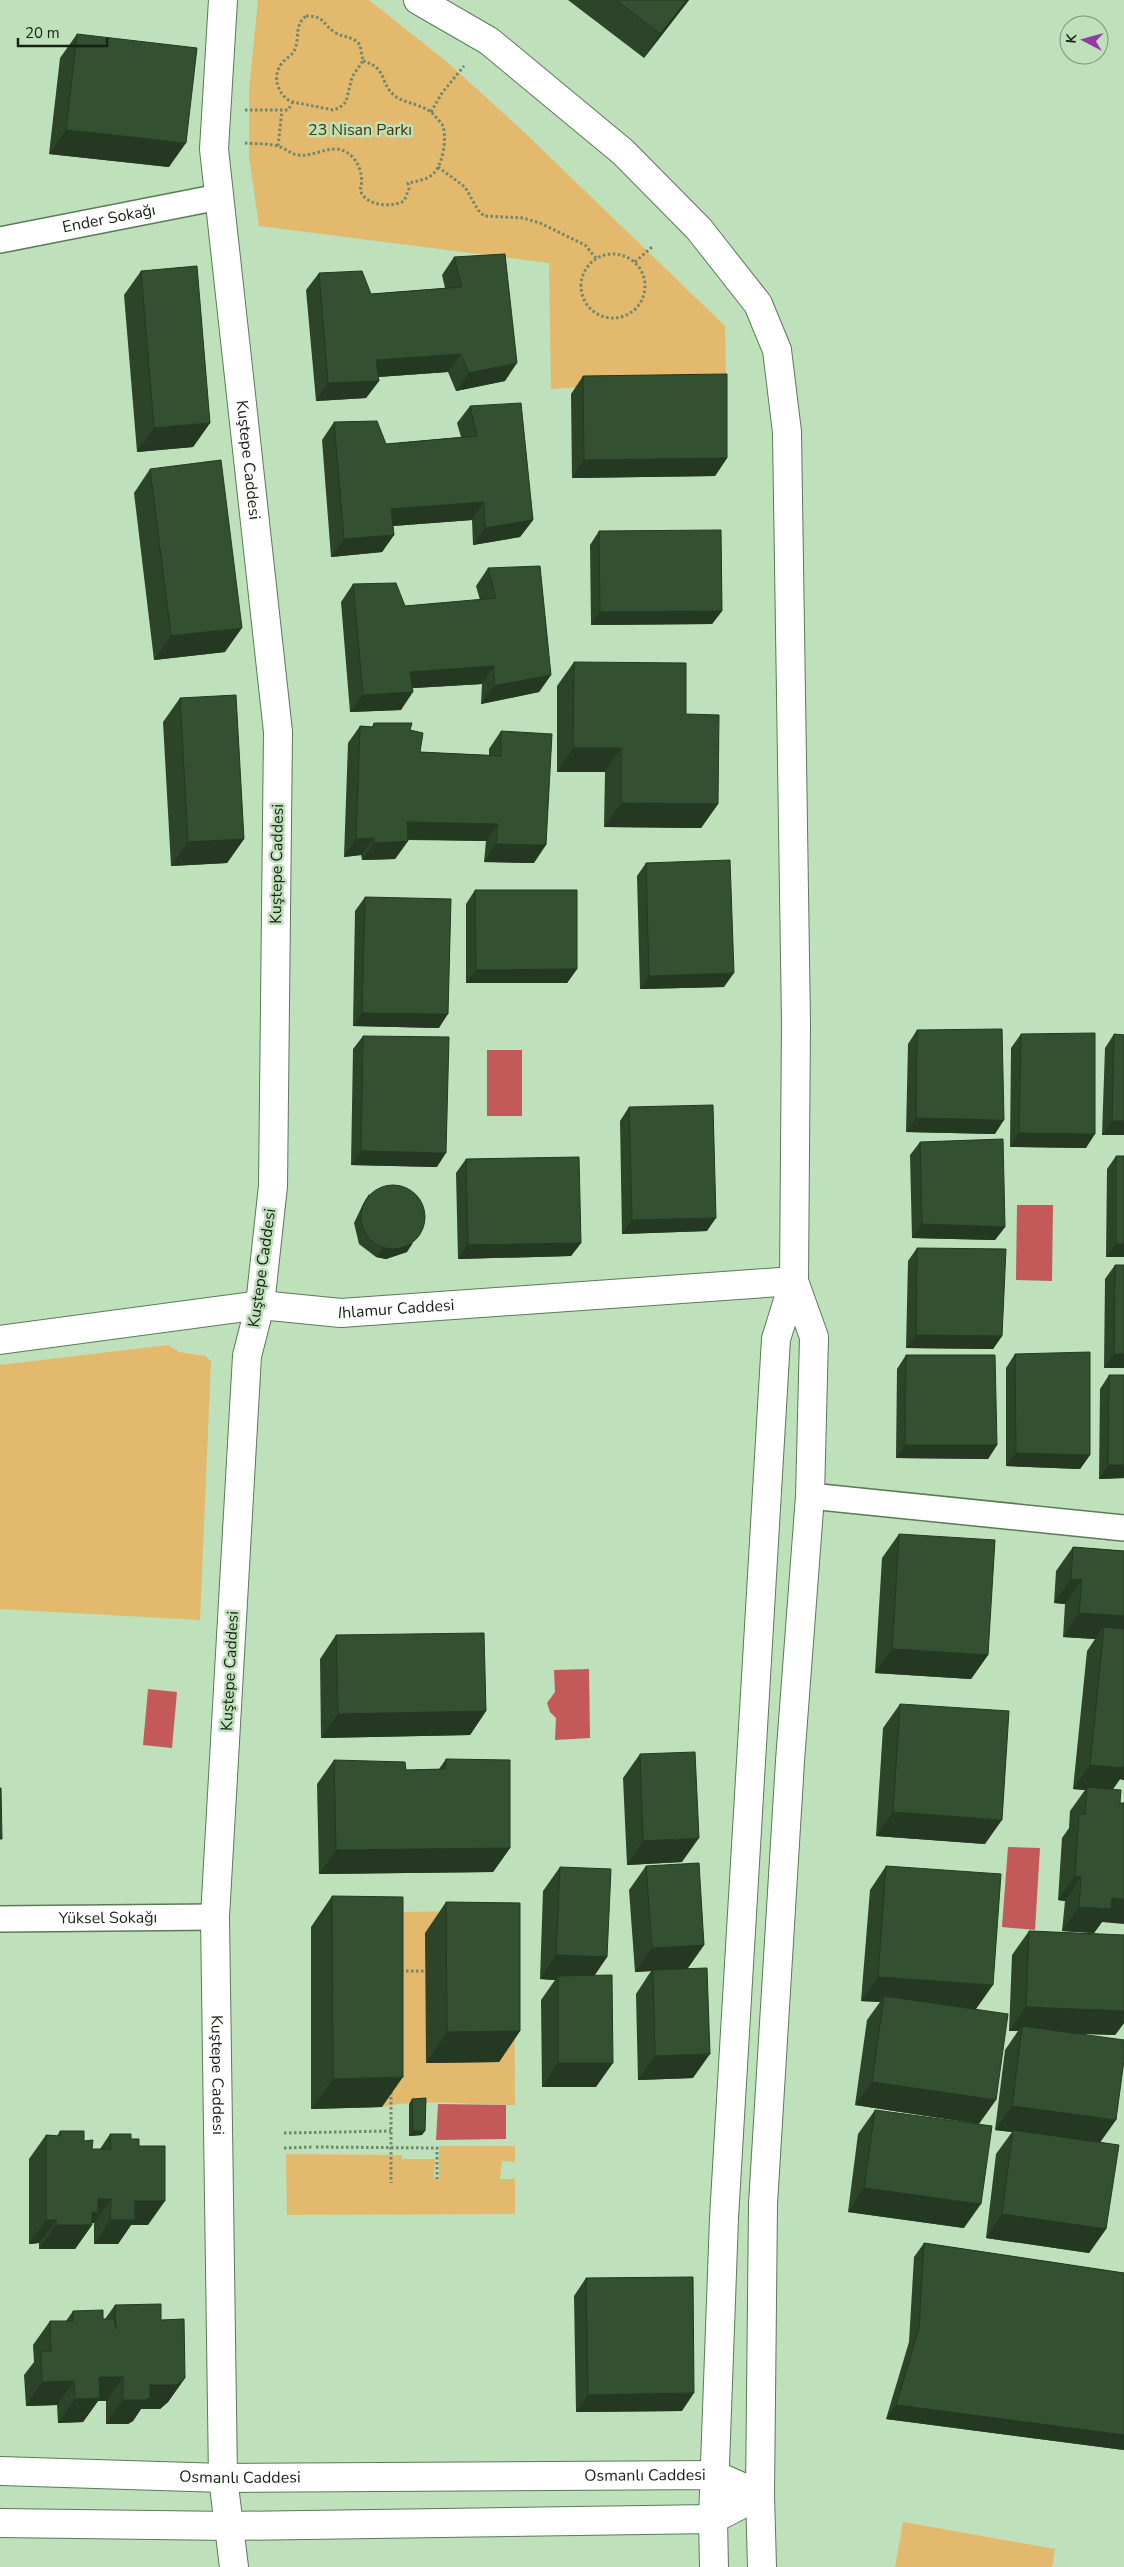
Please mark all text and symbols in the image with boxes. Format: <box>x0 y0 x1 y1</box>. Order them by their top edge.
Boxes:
scale bar <box>18 15 106 47</box>
north arrow <box>1059 15 1109 65</box>
text: 20 m <box>25 23 60 43</box>
text: K <box>1062 32 1082 44</box>
park label: 23 Nisan Parkı <box>308 119 412 141</box>
street label: Ender Sokağı <box>60 199 157 239</box>
street label: Kuştepe Caddesi <box>231 399 266 521</box>
street label: Kuştepe Caddesi <box>265 804 289 924</box>
street label: Kuştepe Caddesi <box>243 1207 281 1329</box>
street label: Ihlamur Caddesi <box>337 1294 455 1324</box>
street label: Kuştepe Caddesi <box>216 1611 244 1731</box>
street label: Yüksel Sokağı <box>58 1907 157 1929</box>
street label: Kuştepe Caddesi <box>205 2015 229 2135</box>
street label: Osmanlı Caddesi <box>584 2464 706 2487</box>
street label: Osmanlı Caddesi <box>179 2466 301 2489</box>

